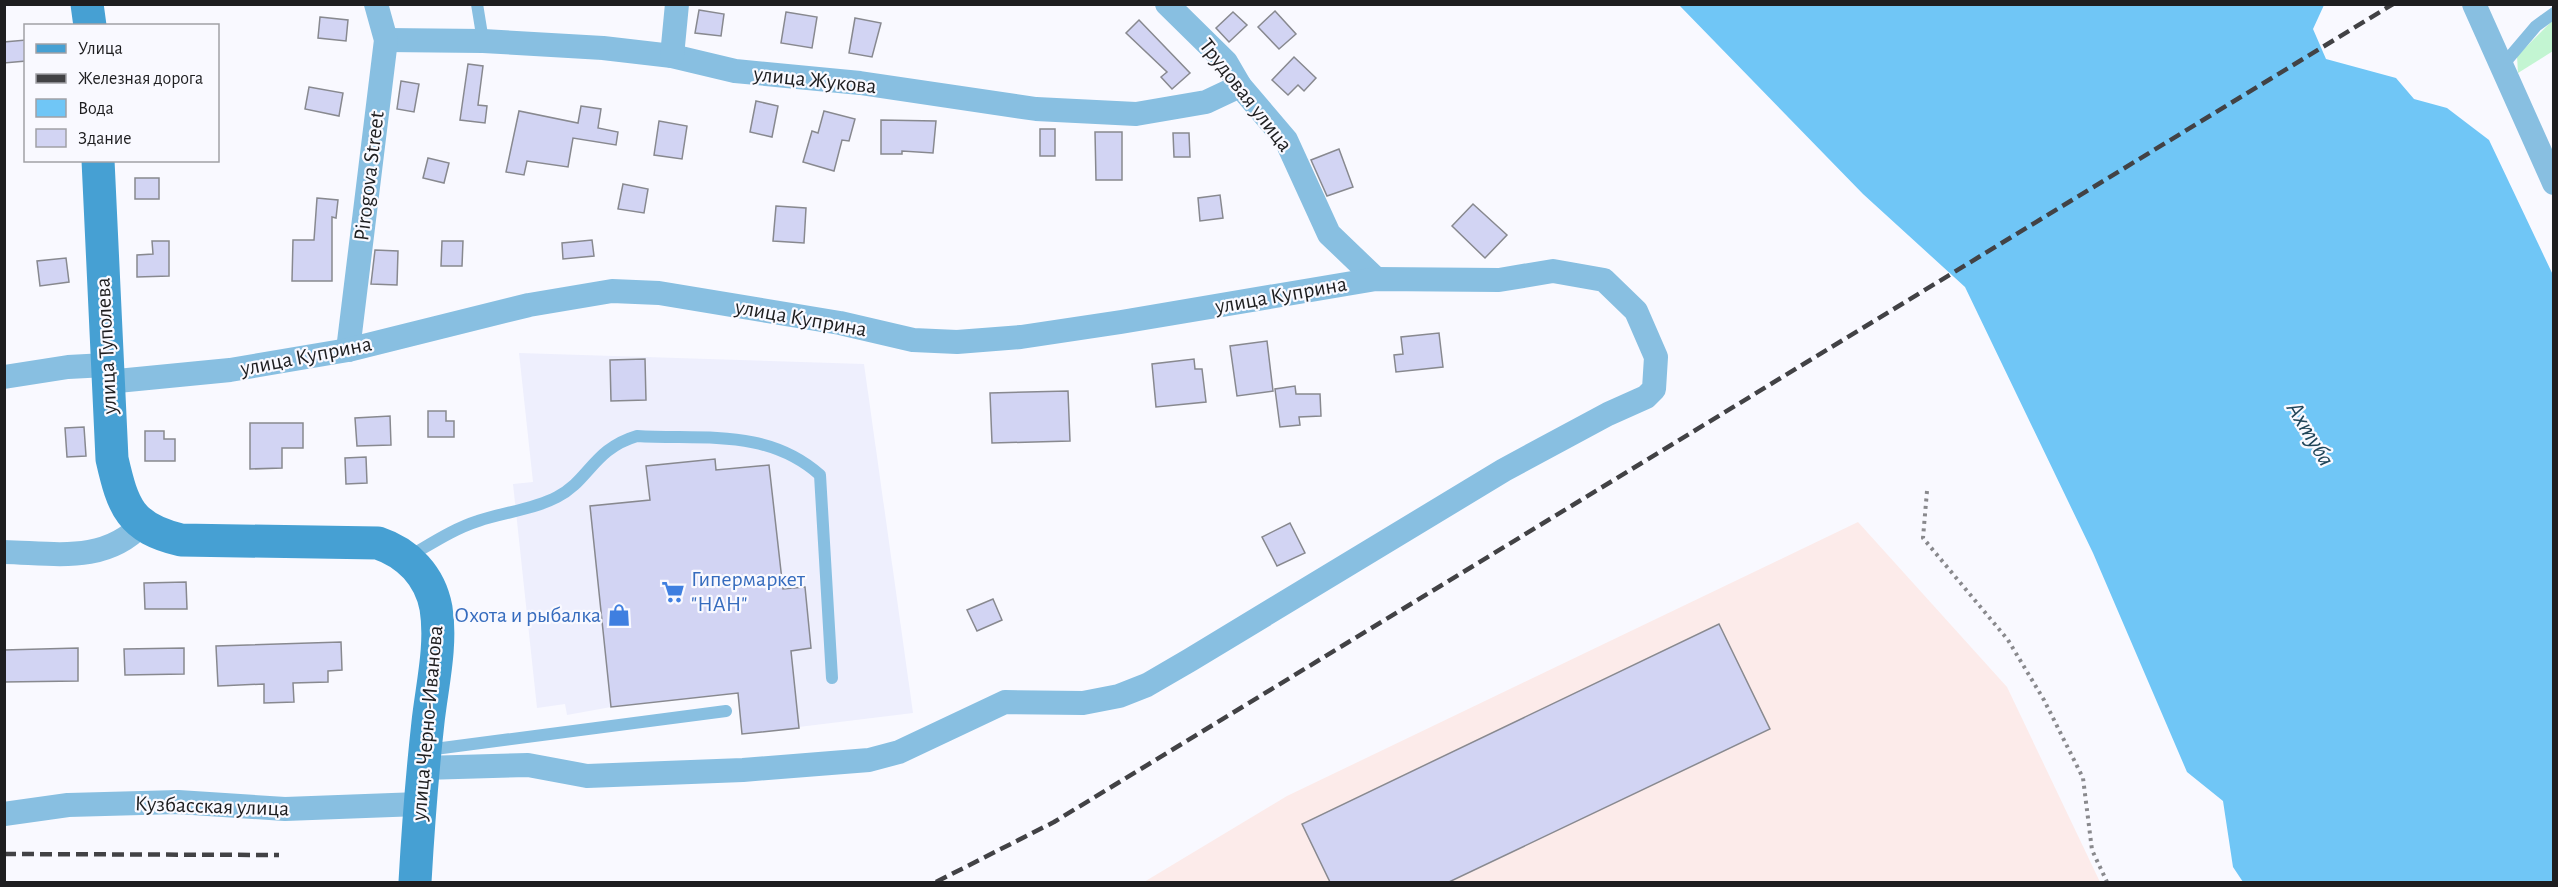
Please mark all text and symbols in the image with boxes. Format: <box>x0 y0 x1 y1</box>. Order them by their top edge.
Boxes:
legend <box>24 24 219 162</box>
street label: Трудовая улица <box>1195 34 1297 156</box>
text: Улица <box>78 40 123 58</box>
street label: улица Жукова <box>751 63 878 97</box>
text: Железная дорога <box>78 70 203 88</box>
text: Вода <box>78 100 114 118</box>
street label: Pirogova Street <box>350 110 388 242</box>
text: Здание <box>78 130 132 148</box>
street label: улица Куприна <box>1212 273 1349 318</box>
street label: улица Туполева <box>91 277 121 416</box>
street label: улица Куприна <box>732 295 869 340</box>
street label: улица Куприна <box>237 332 374 380</box>
water label: Ахтуба <box>2281 397 2338 470</box>
place label: Гипермаркет "НАН" <box>691 568 806 615</box>
supermarket icon: Гипермаркет "НАН" <box>660 579 686 605</box>
shop icon: Охота и рыбалка <box>606 602 632 628</box>
place label: Охота и рыбалка <box>454 604 601 626</box>
street label: улица Черно-Иванова <box>407 624 446 823</box>
street label: Кузбасская улица <box>134 792 290 820</box>

